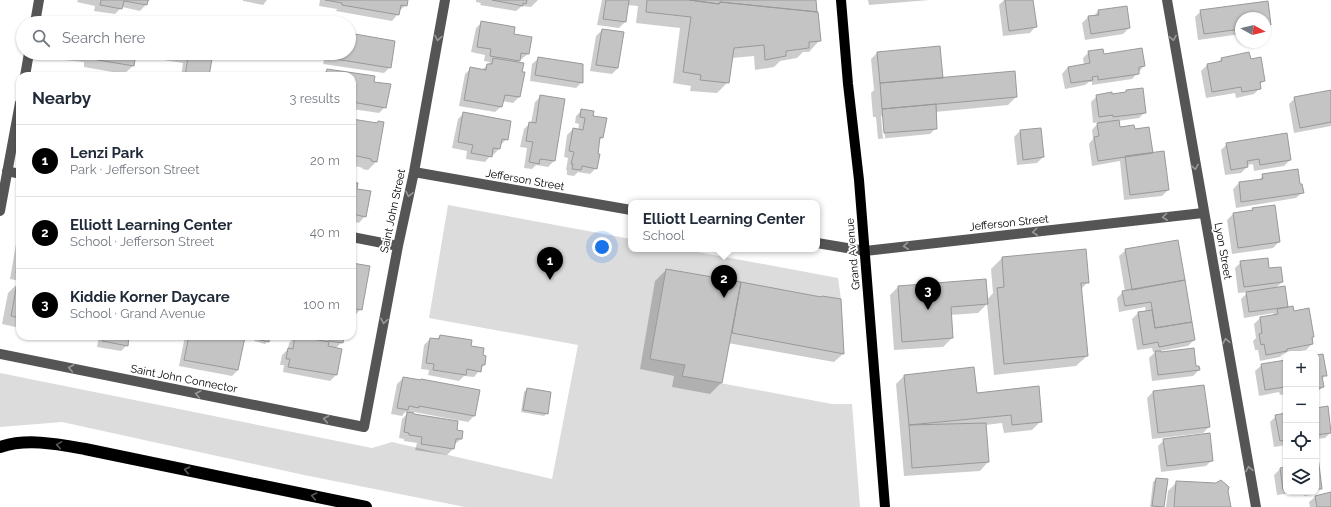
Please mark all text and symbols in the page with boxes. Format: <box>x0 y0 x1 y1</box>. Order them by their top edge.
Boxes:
north arrow <box>1235 12 1271 48</box>
search box <box>16 16 356 60</box>
icon: search <box>30 27 52 49</box>
text: Search here <box>62 29 145 47</box>
one-way arrow <box>435 35 443 41</box>
one-way arrow <box>1168 35 1177 42</box>
text: Nearby <box>32 88 91 108</box>
text: 3 results <box>290 91 340 106</box>
text: Lenzi Park <box>70 144 144 162</box>
text: 1 <box>42 153 48 168</box>
text: 20 m <box>310 153 340 168</box>
text: Park · Jefferson Street <box>70 162 199 177</box>
one-way arrow <box>1191 163 1199 170</box>
street label: Jefferson Street <box>485 167 566 193</box>
street label: Saint John Street <box>378 168 408 254</box>
one-way arrow <box>406 190 414 197</box>
popup <box>628 200 820 252</box>
text: Elliott Learning Center <box>643 210 805 228</box>
street label: Jefferson Street <box>969 212 1050 234</box>
one-way arrow <box>1162 213 1168 222</box>
text: Elliott Learning Center <box>70 216 232 234</box>
street label: Grand Avenue <box>843 217 863 290</box>
street label: Lyon Street <box>1212 222 1234 281</box>
text: 2 <box>41 225 49 240</box>
text: 40 m <box>310 225 340 240</box>
one-way arrow <box>1032 227 1038 236</box>
text: School <box>643 228 684 243</box>
text: School · Jefferson Street <box>70 234 214 249</box>
your location <box>592 237 612 257</box>
one-way arrow <box>903 242 909 251</box>
pin: 1 <box>537 247 563 280</box>
pin: 2 <box>711 265 737 298</box>
pin: 3 <box>915 277 941 310</box>
text: Kiddie Korner Daycare <box>70 288 230 306</box>
text: 3 <box>41 297 49 312</box>
text: 100 m <box>303 297 340 312</box>
text: School · Grand Avenue <box>70 306 205 321</box>
one-way arrow <box>380 318 388 324</box>
one-way arrow <box>1223 338 1231 344</box>
map controls <box>1283 351 1319 495</box>
button: + <box>1283 351 1319 387</box>
street label: Saint John Connector <box>130 362 239 396</box>
one-way arrow <box>68 365 74 373</box>
button: − <box>1283 387 1319 423</box>
one-way arrow <box>195 390 202 398</box>
one-way arrow <box>323 416 329 424</box>
button: locate <box>1283 423 1319 459</box>
one-way arrow <box>56 441 62 450</box>
button: layers <box>1283 459 1319 495</box>
one-way arrow <box>184 466 190 474</box>
one-way arrow <box>1245 466 1254 472</box>
one-way arrow <box>311 493 317 501</box>

